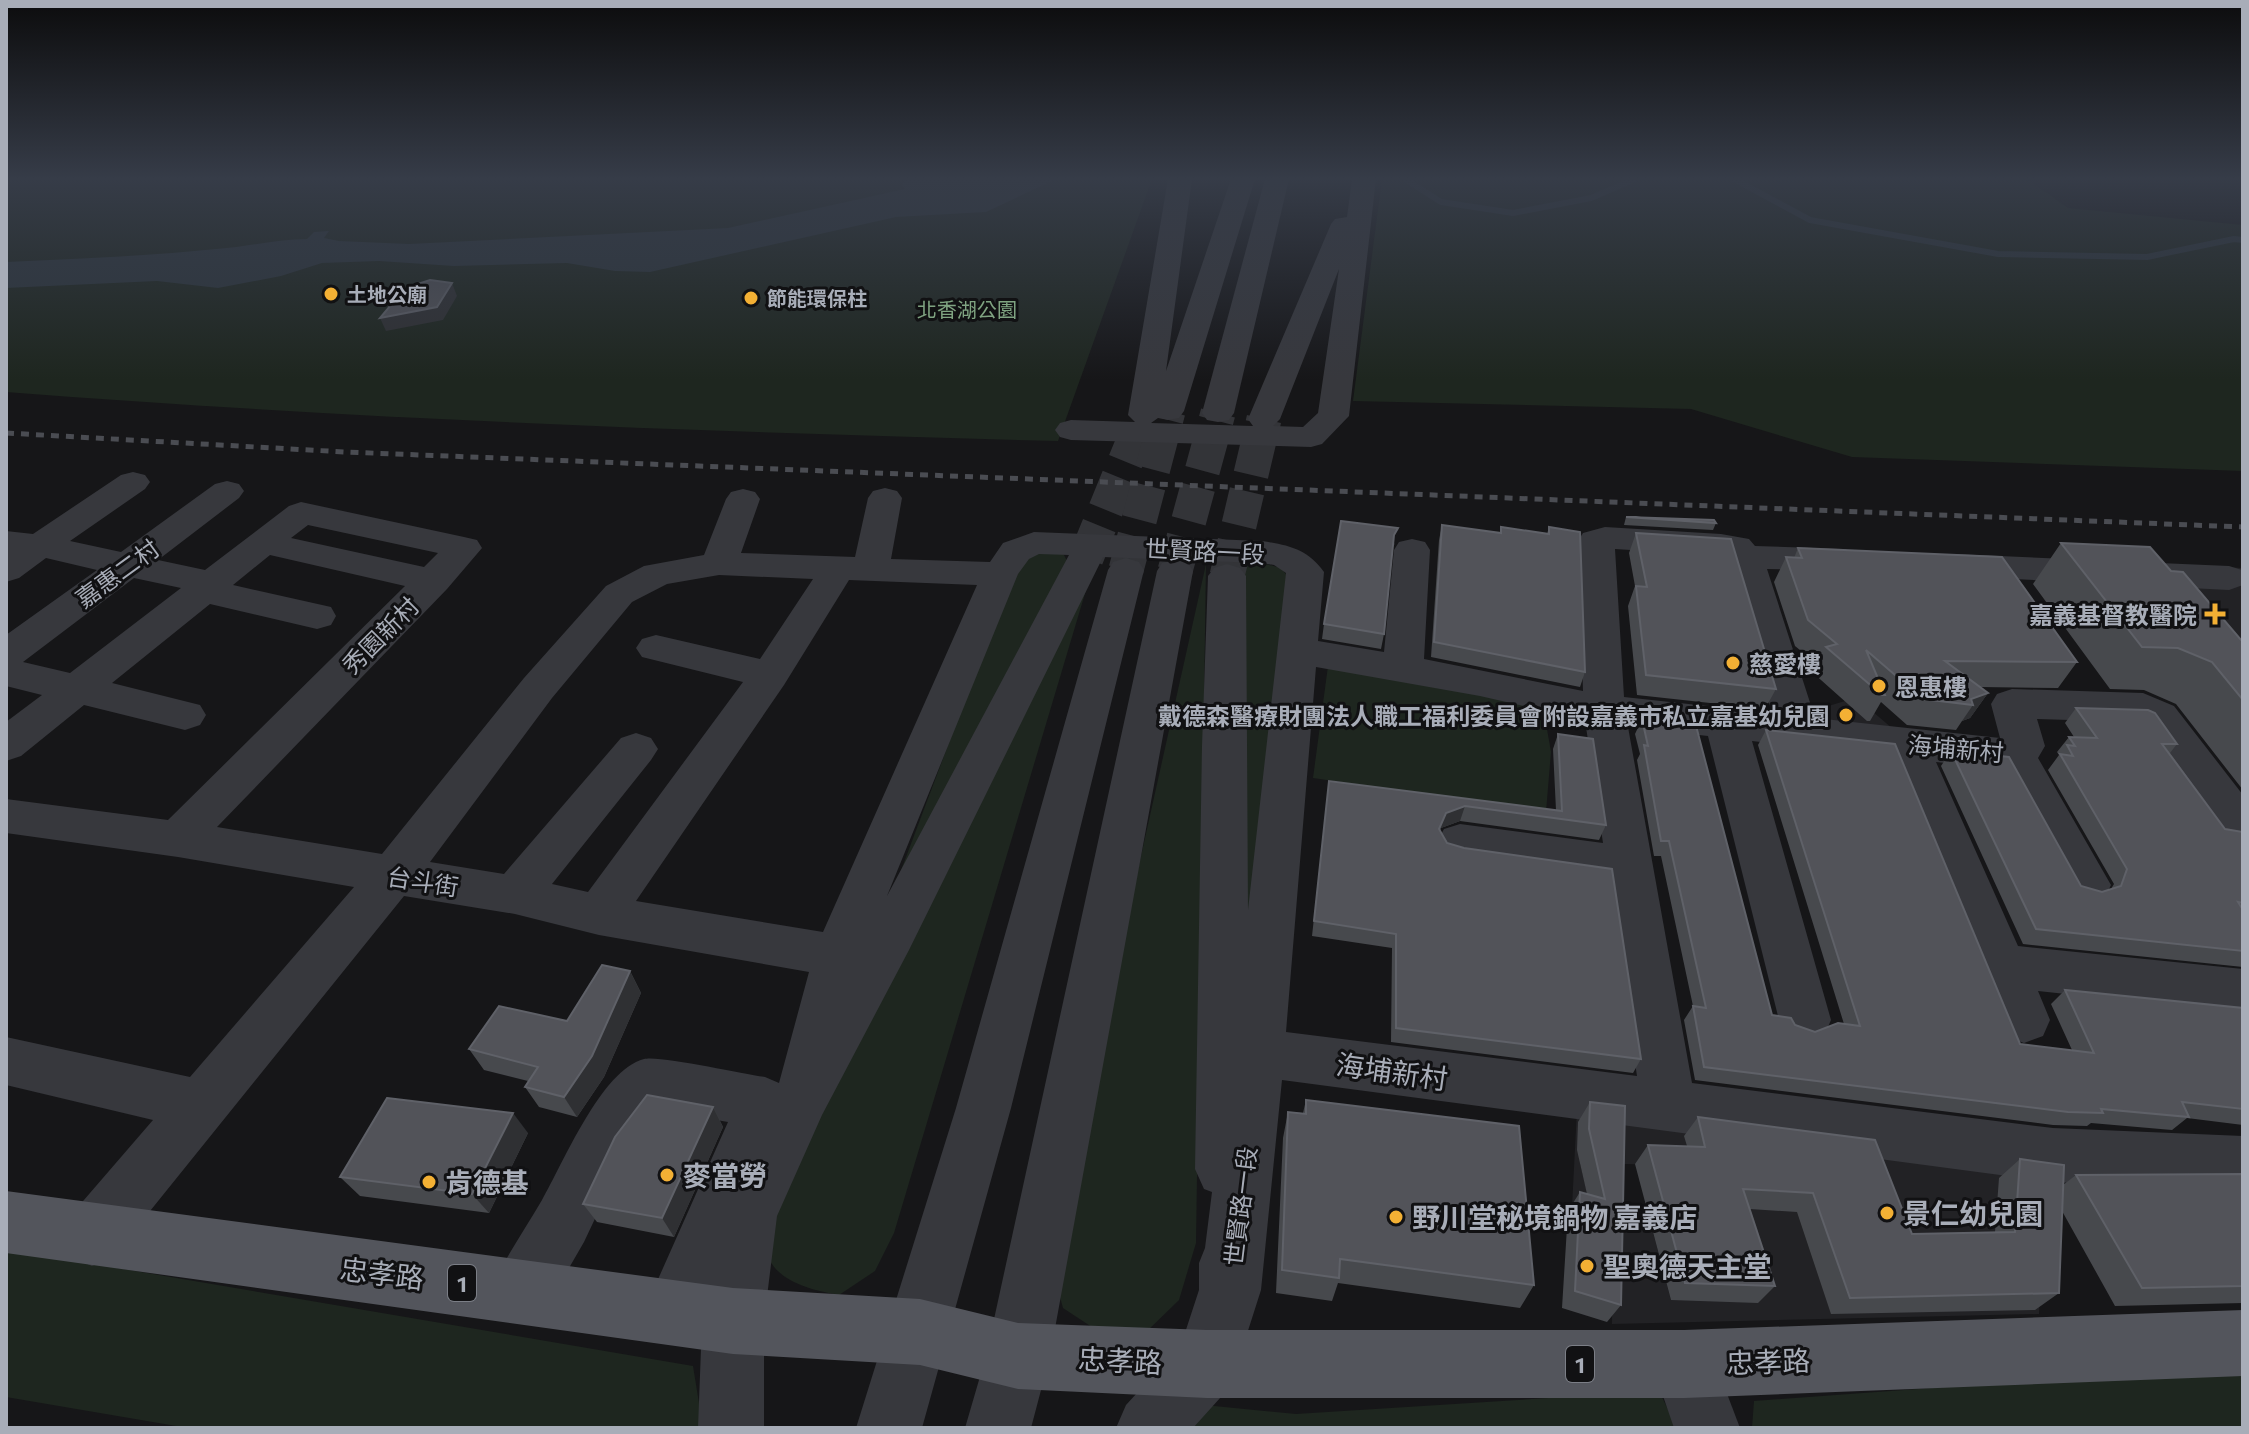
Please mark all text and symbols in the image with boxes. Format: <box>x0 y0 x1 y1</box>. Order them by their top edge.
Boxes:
place label: 土地公廟 <box>347 282 427 306</box>
marker: 土地公廟 <box>322 285 340 303</box>
place label: 節能環保柱 <box>767 286 867 310</box>
marker: 節能環保柱 <box>742 289 760 307</box>
park label: 北香湖公園 <box>917 297 1017 321</box>
street label: 嘉惠二村 <box>70 533 164 613</box>
street label: 世賢路一段 <box>1144 533 1266 569</box>
street label: 秀園新村 <box>336 591 424 679</box>
place label: 嘉義基督教醫院 <box>2029 600 2197 629</box>
marker: 嘉義基督教醫院 <box>2204 603 2226 625</box>
place label: 慈愛樓 <box>1749 649 1821 678</box>
marker: 慈愛樓 <box>1724 654 1742 672</box>
place label: 恩惠樓 <box>1895 672 1967 701</box>
marker: 恩惠樓 <box>1870 677 1888 695</box>
place label: 戴德森醫療財團法人職工福利委員會附設嘉義市私立嘉基幼兒園 <box>1158 701 1830 730</box>
marker: 戴德森醫療財團法人職工福利委員會附設嘉義市私立嘉基幼兒園 <box>1837 706 1855 724</box>
street label: 海埔新村 <box>1907 729 2005 767</box>
street label: 台斗街 <box>385 861 461 901</box>
street label: 海埔新村 <box>1334 1046 1450 1096</box>
street label: 世賢路一段 <box>1218 1145 1262 1267</box>
place label: 麥當勞 <box>683 1158 767 1192</box>
place label: 肯德基 <box>445 1165 529 1199</box>
marker: 麥當勞 <box>658 1166 676 1184</box>
marker: 肯德基 <box>420 1173 438 1191</box>
place label: 景仁幼兒園 <box>1903 1196 2043 1230</box>
place label: 野川堂秘境鍋物 嘉義店 <box>1412 1200 1697 1234</box>
marker: 景仁幼兒園 <box>1878 1204 1896 1222</box>
marker: 野川堂秘境鍋物 嘉義店 <box>1387 1208 1405 1226</box>
place label: 聖奧德天主堂 <box>1603 1249 1771 1283</box>
street label: 忠孝路 <box>338 1251 426 1295</box>
marker: 聖奧德天主堂 <box>1578 1257 1596 1275</box>
road number: 1 <box>448 1265 476 1301</box>
street label: 忠孝路 <box>1077 1341 1163 1379</box>
street label: 忠孝路 <box>1725 1343 1811 1379</box>
road number: 1 <box>1566 1346 1594 1382</box>

